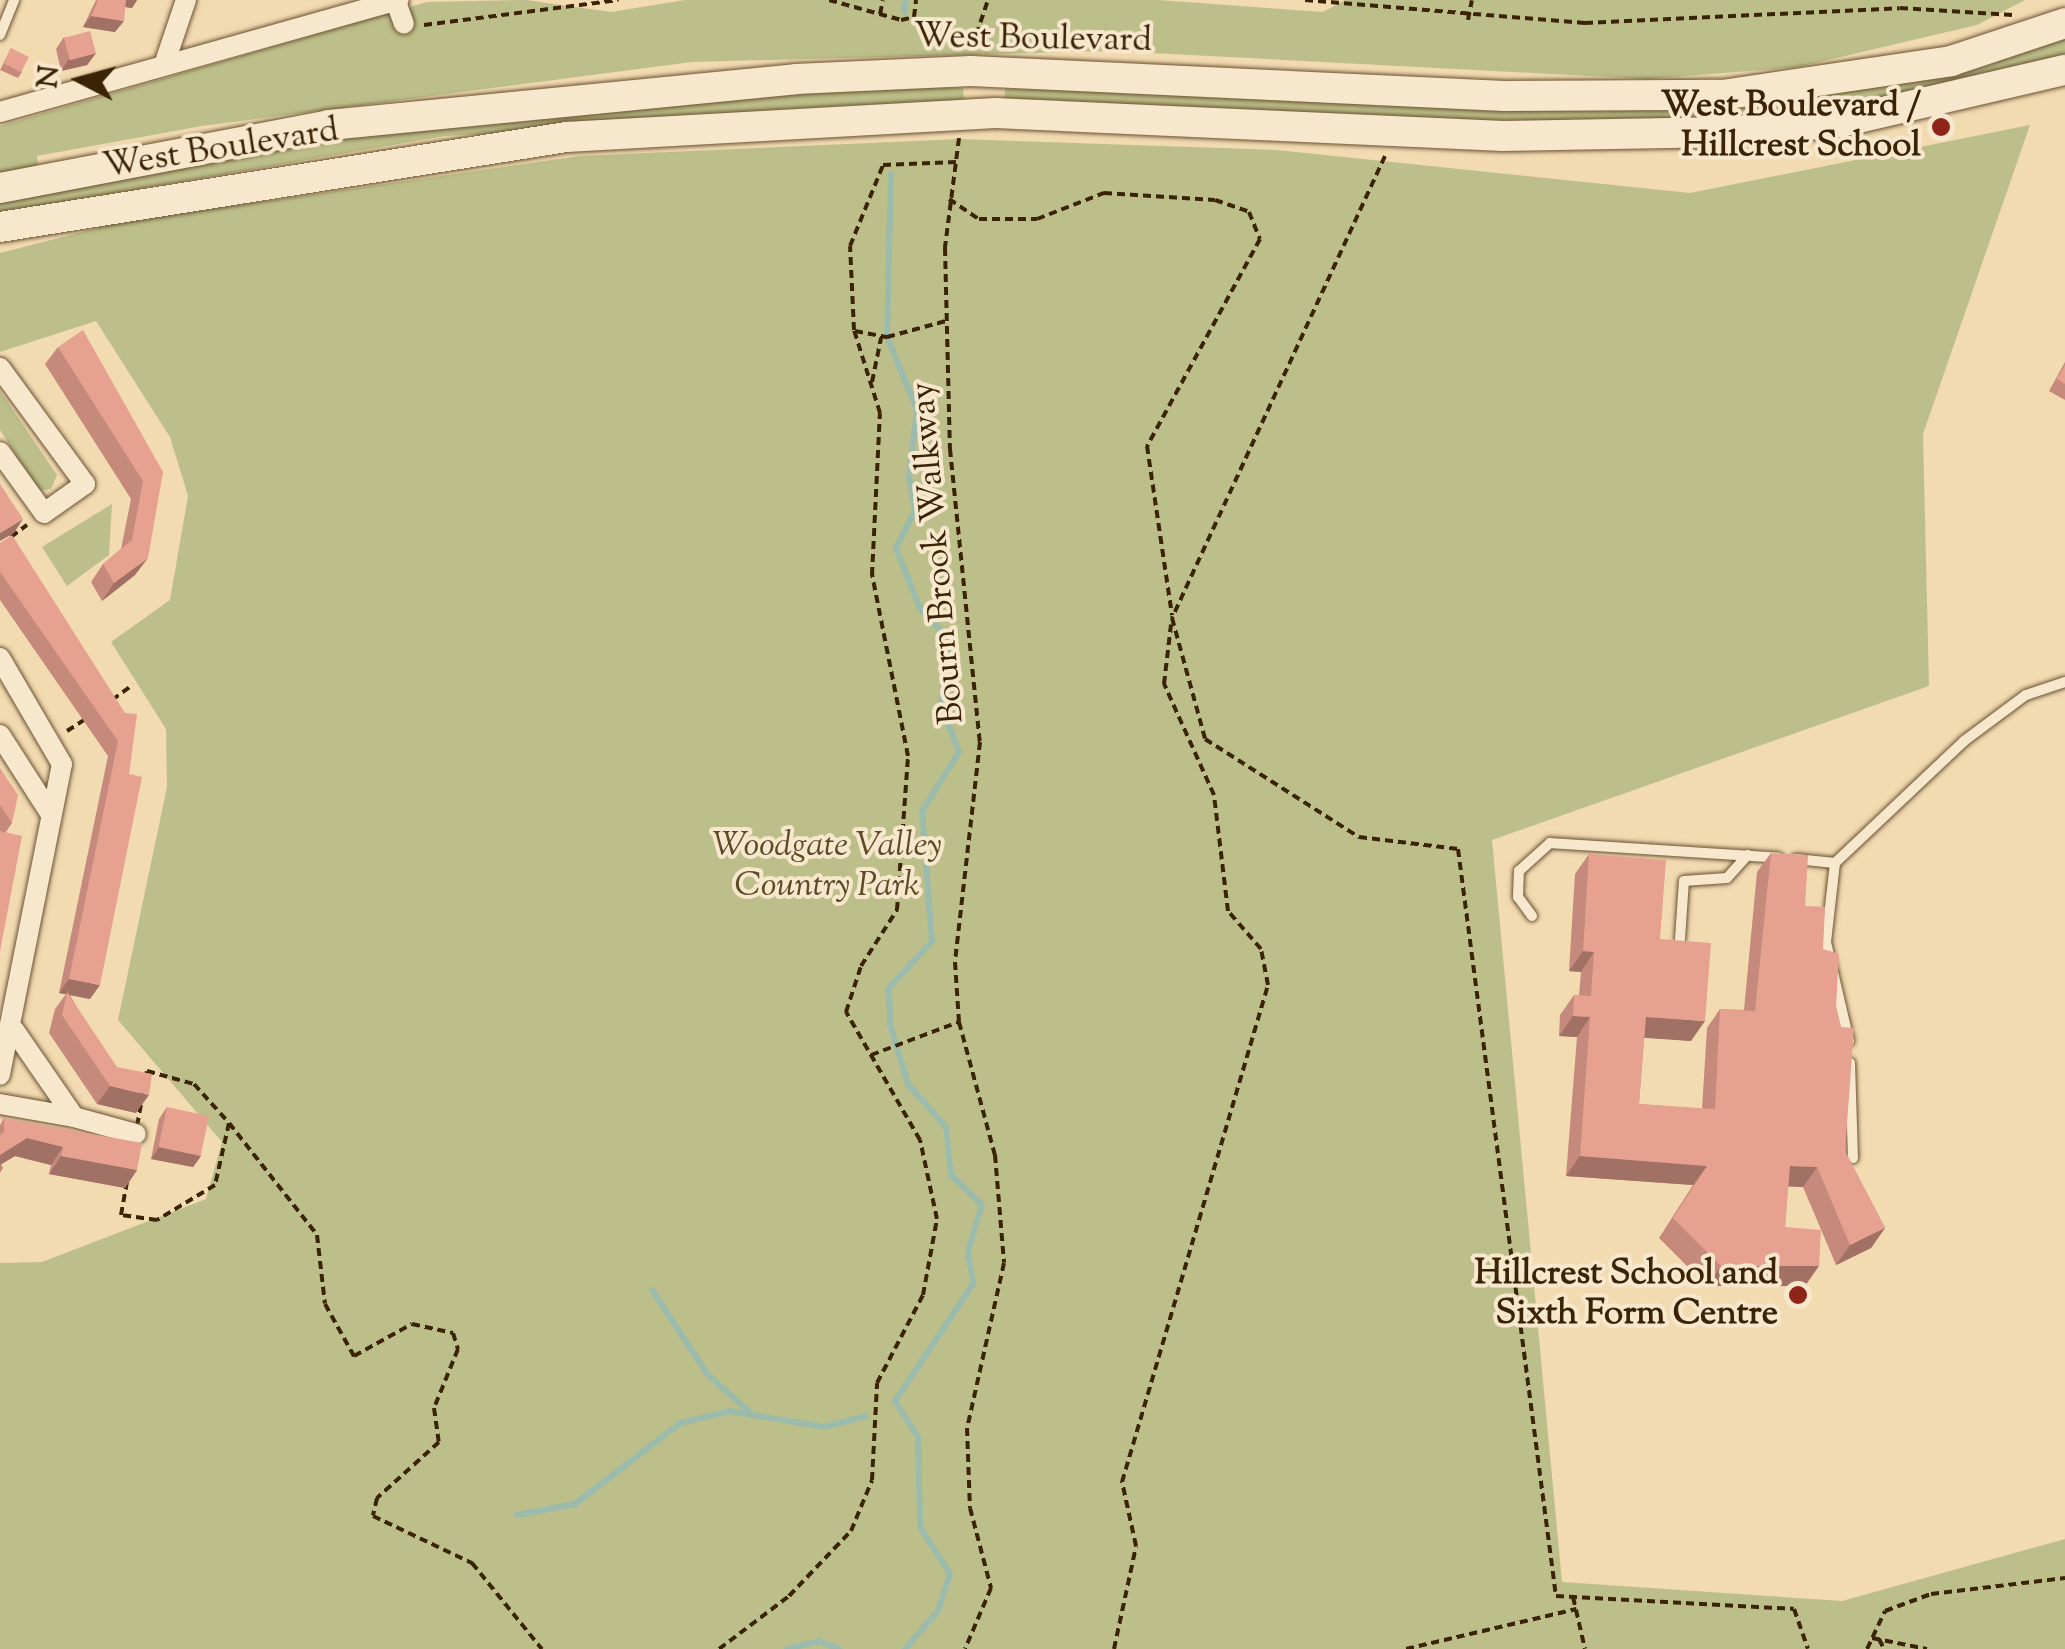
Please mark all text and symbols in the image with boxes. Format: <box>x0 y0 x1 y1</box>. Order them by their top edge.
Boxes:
street label: West Boulevard <box>913 17 1153 63</box>
north arrow <box>30 30 130 130</box>
text: N <box>29 64 71 90</box>
place label: West Boulevard / Hillcrest School <box>1661 86 1921 168</box>
street label: West Boulevard <box>100 111 342 189</box>
marker: West Boulevard / Hillcrest School <box>1930 116 1952 138</box>
street label: Bourn Brook Walkway <box>903 380 975 726</box>
park label: Woodgate Valley Country Park <box>712 826 942 908</box>
place label: Hillcrest School and Sixth Form Centre <box>1474 1254 1778 1336</box>
marker: Hillcrest School and Sixth Form Centre <box>1787 1284 1809 1306</box>

